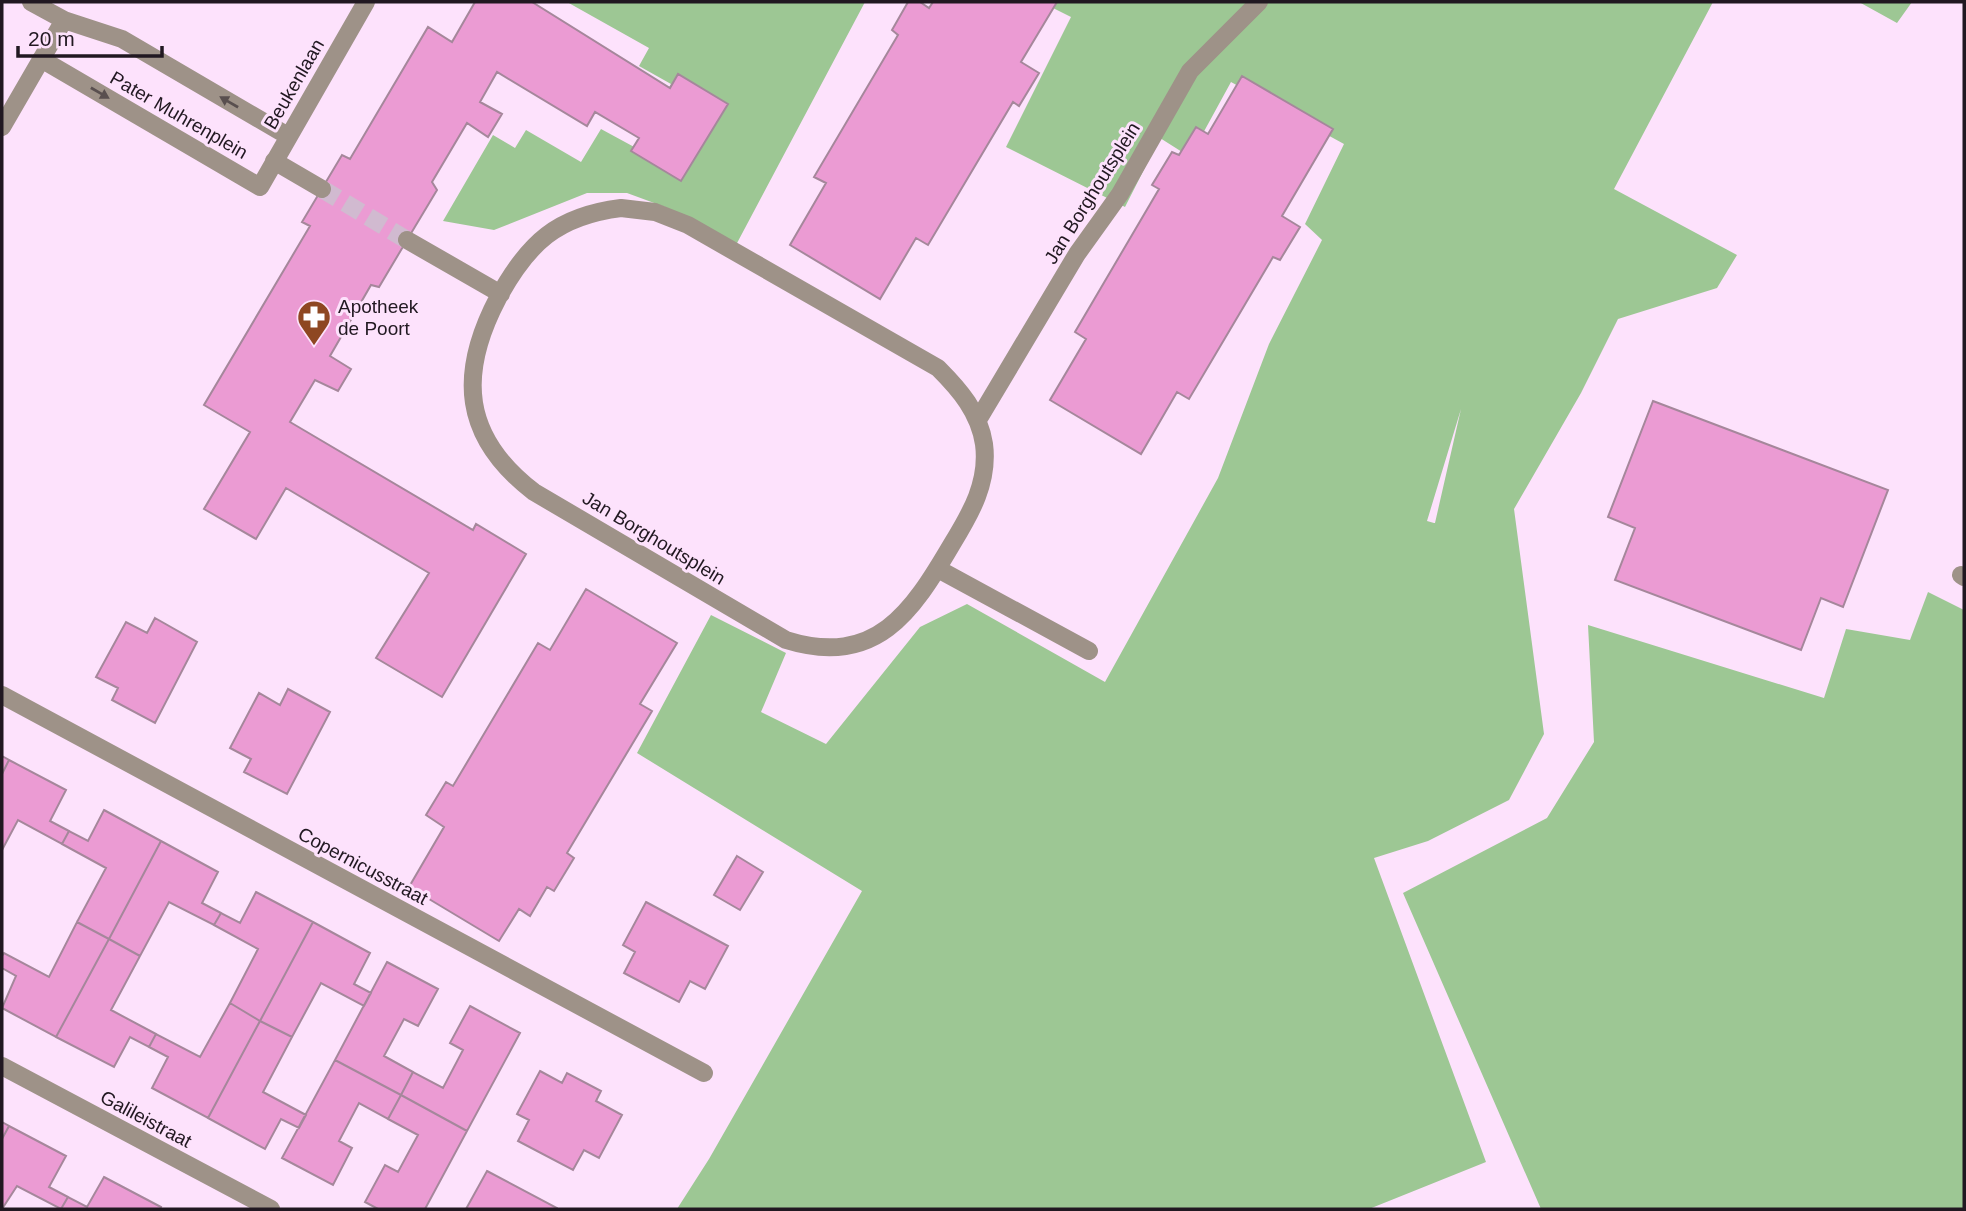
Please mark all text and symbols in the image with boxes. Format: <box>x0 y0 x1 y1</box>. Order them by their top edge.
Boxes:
scale bar <box>18 14 161 58</box>
text: 20 m <box>28 27 75 50</box>
street label: Beukenlaan <box>260 35 328 133</box>
street label: Pater Muhrenplein <box>107 67 251 163</box>
one-way arrow <box>90 87 110 99</box>
one-way arrow <box>220 95 239 108</box>
street label: Jan Borghoutsplein <box>1040 118 1144 268</box>
place label: Apotheek de Poort <box>338 296 419 339</box>
pharmacy icon: Apotheek de Poort <box>295 298 333 347</box>
street label: Jan Borghoutsplein <box>579 487 729 589</box>
street label: Copernicusstraat <box>295 823 432 909</box>
street label: Galileistraat <box>97 1086 196 1152</box>

